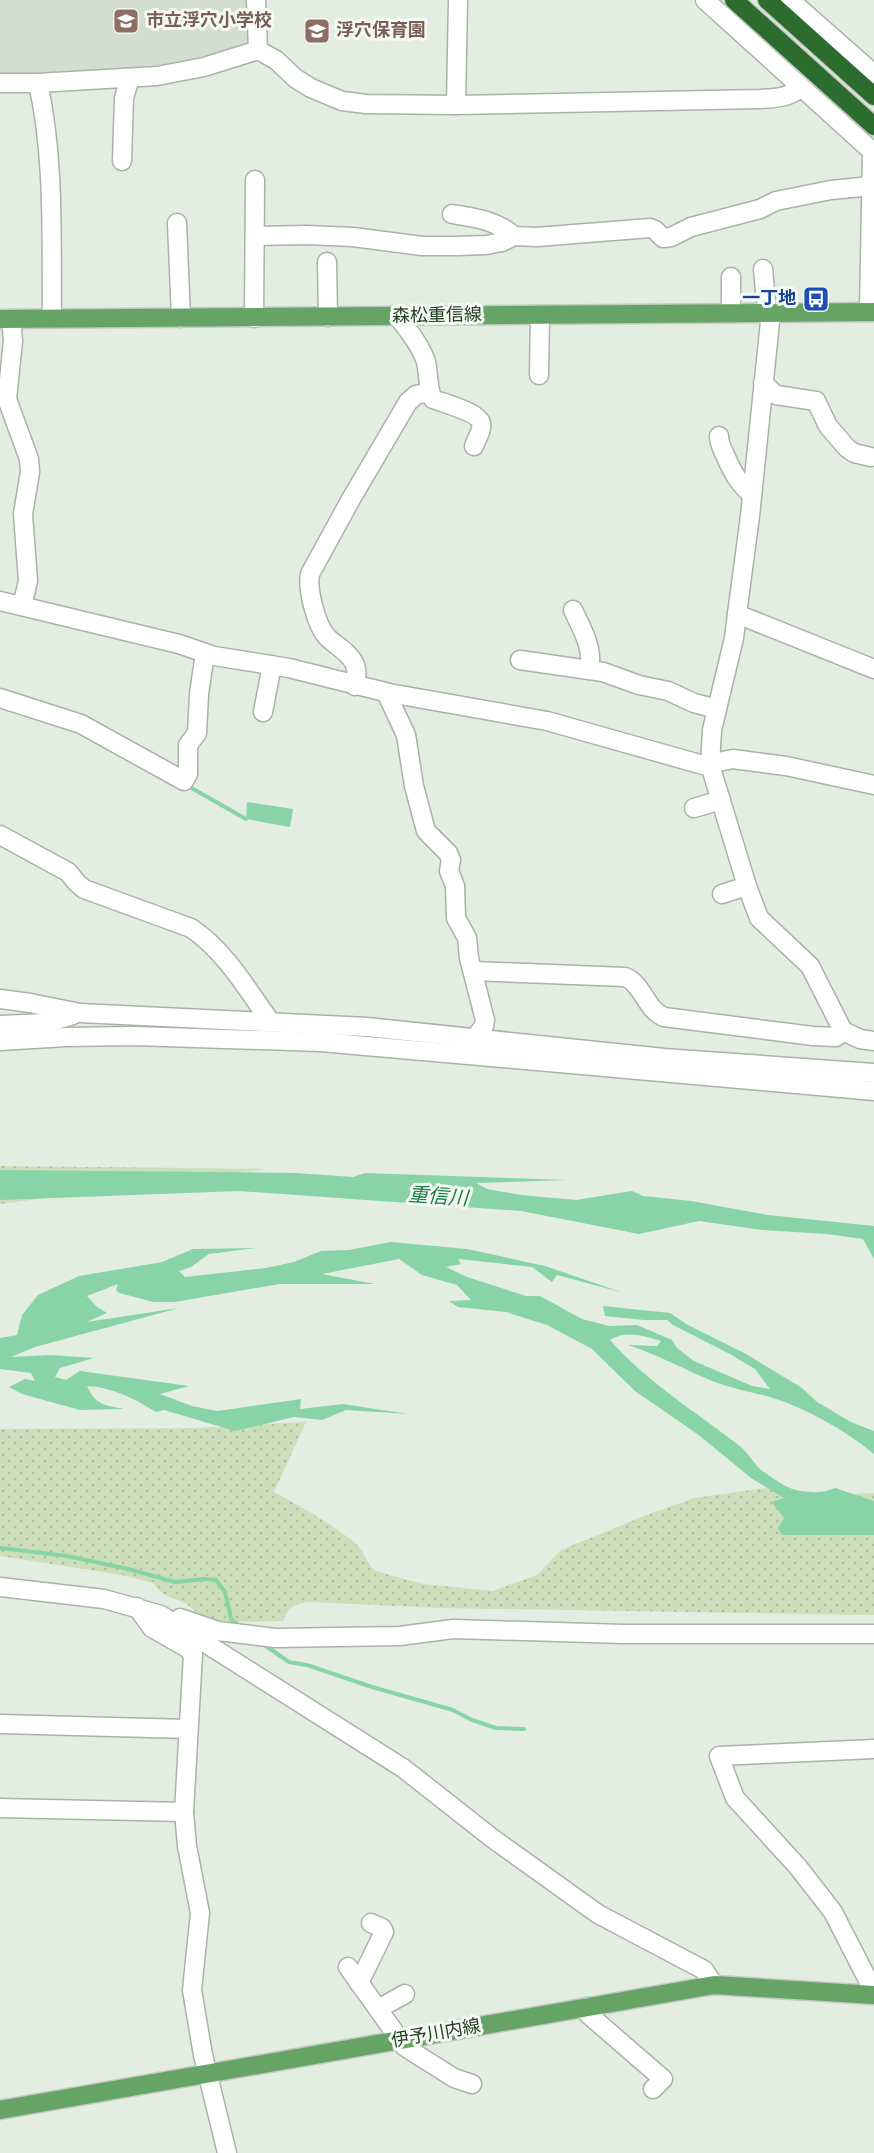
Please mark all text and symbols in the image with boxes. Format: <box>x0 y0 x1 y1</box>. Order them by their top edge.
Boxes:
school or university icon: 市立浮穴小学校 <box>111 6 141 36</box>
place label: 市立浮穴小学校 <box>146 10 272 30</box>
school or university icon: 浮穴保育園 <box>302 16 332 46</box>
place label: 浮穴保育園 <box>336 20 426 40</box>
bus stop icon: 一丁地 <box>801 284 831 314</box>
place label: 一丁地 <box>742 289 796 308</box>
street label: 森松重信線 <box>392 304 482 326</box>
water label: 重信川 <box>407 1184 471 1209</box>
street label: 伊予川内線 <box>390 2015 482 2051</box>

